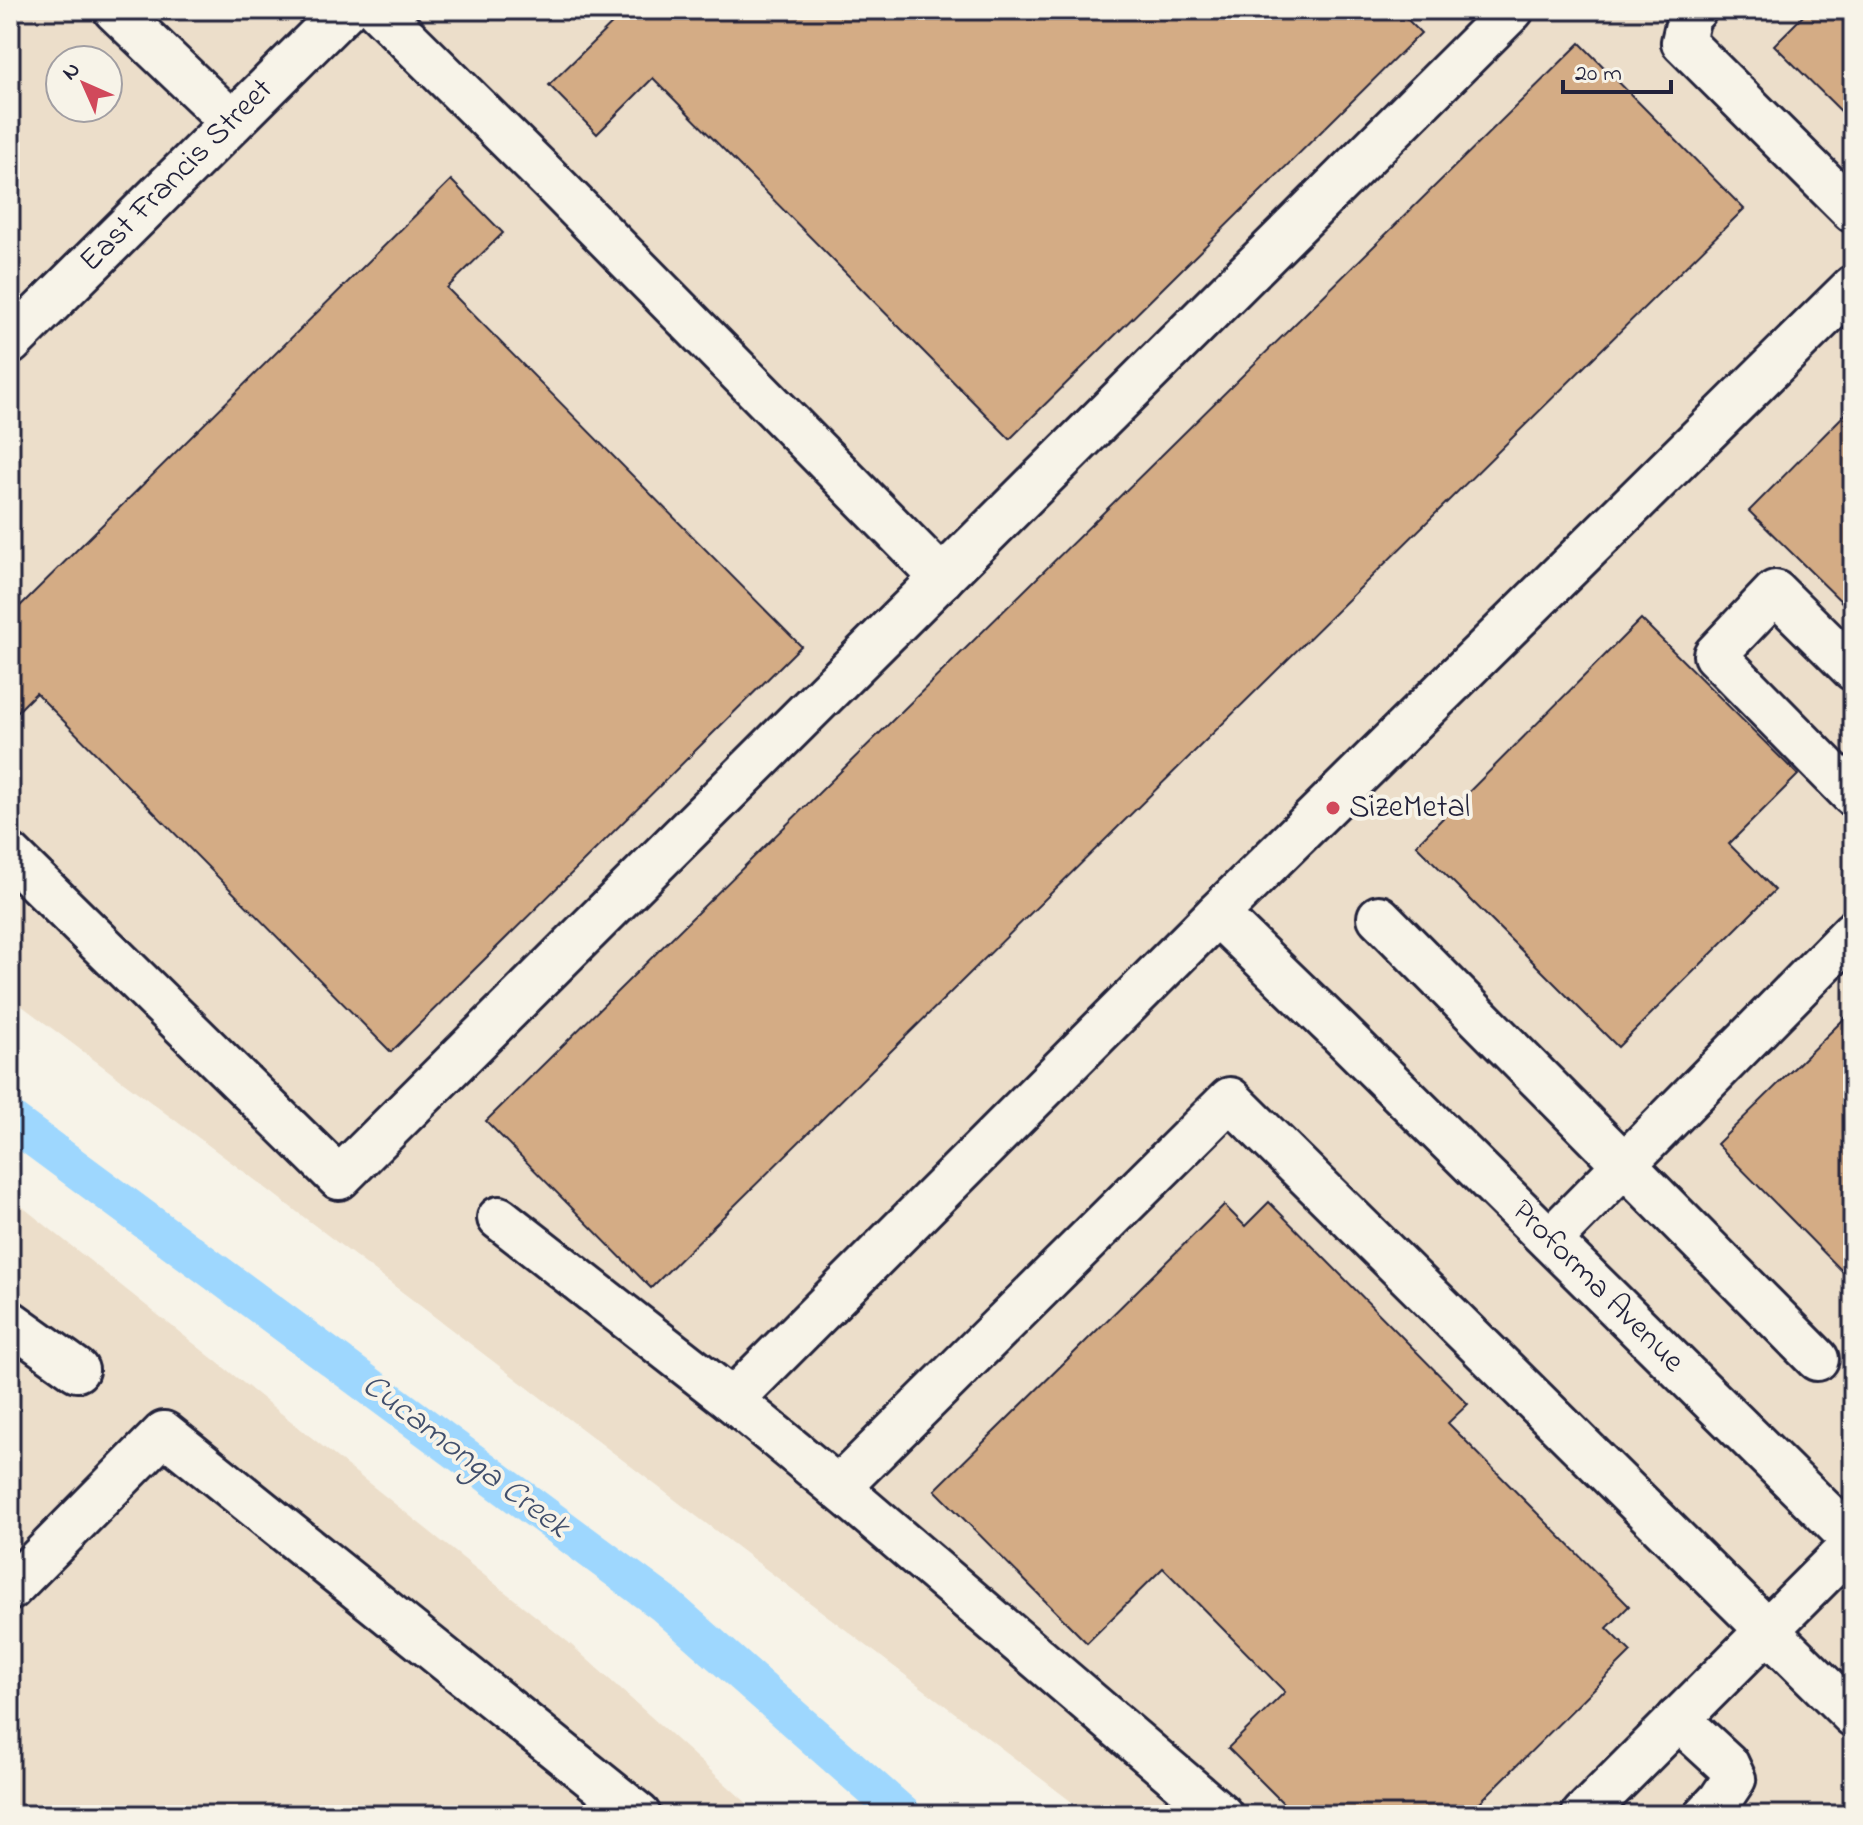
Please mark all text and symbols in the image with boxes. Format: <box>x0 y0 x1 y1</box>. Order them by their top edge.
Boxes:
north arrow <box>44 44 124 124</box>
scale bar <box>1563 44 1671 94</box>
text: N <box>55 55 89 89</box>
text: 20 m <box>1575 57 1622 92</box>
street label: East Francis Street <box>69 68 285 284</box>
place label: SizeMetal <box>1349 785 1470 832</box>
marker: SizeMetal <box>1324 799 1342 817</box>
street label: Proforma Avenue <box>1500 1190 1695 1385</box>
water label: Cucamonga Creek <box>351 1362 581 1553</box>

